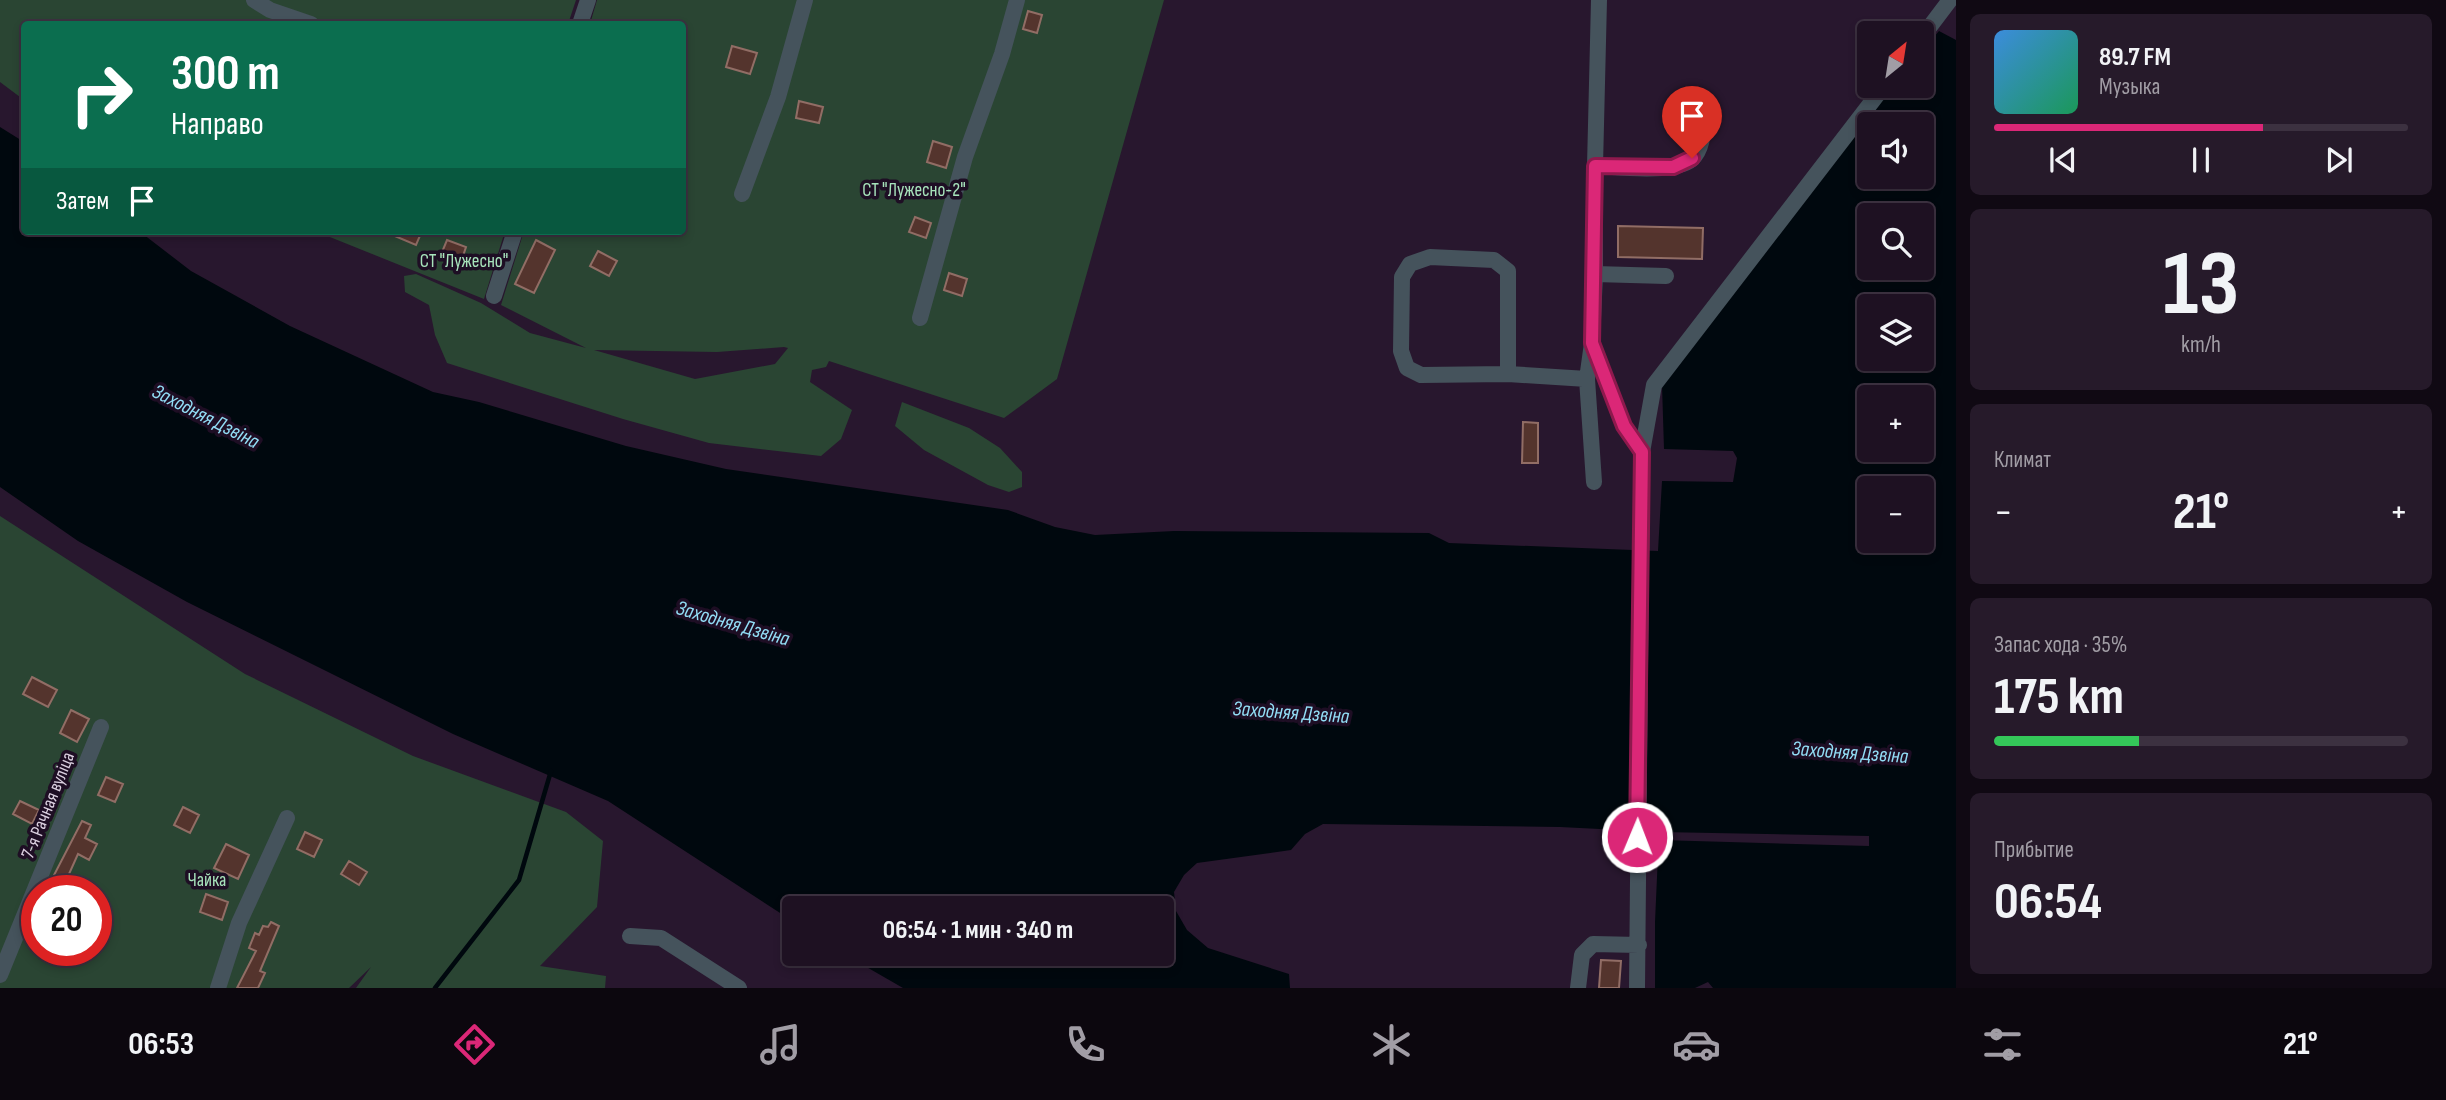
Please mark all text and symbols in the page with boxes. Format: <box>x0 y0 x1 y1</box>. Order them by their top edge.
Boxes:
north arrow <box>1857 21 1934 98</box>
map controls <box>1857 21 1934 553</box>
text: 89.7 FM <box>2099 42 2171 73</box>
text: 300 m <box>171 45 280 104</box>
icon: right <box>56 49 147 140</box>
text: Музыка <box>2099 73 2160 101</box>
pin <box>1662 86 1722 158</box>
icon: arrive <box>1673 97 1711 135</box>
text: Направо <box>171 105 264 144</box>
button: sound <box>1857 112 1934 189</box>
icon: previous <box>2044 141 2082 179</box>
icon: pause <box>2182 141 2220 179</box>
icon: next <box>2320 141 2358 179</box>
park label: СТ "Лужесно-2" <box>862 179 966 202</box>
icon: arrive <box>123 182 161 220</box>
text: Затем <box>56 186 109 217</box>
button: search <box>1857 203 1934 280</box>
text: 13 <box>2163 231 2239 340</box>
park label: СТ "Лужесно" <box>420 250 508 273</box>
button: layers <box>1857 294 1934 371</box>
text: km/h <box>2181 331 2221 359</box>
water label: Заходняя Дзвіна <box>148 379 264 454</box>
button: + <box>1857 385 1934 462</box>
text: Климат <box>1994 446 2051 474</box>
button: − <box>1857 476 1934 553</box>
text: 21° <box>2173 481 2229 544</box>
text: − <box>1994 490 2013 535</box>
text: + <box>2389 490 2408 535</box>
water label: Заходняя Дзвіна <box>673 595 793 652</box>
text: Запас хода · 35% <box>1994 631 2127 659</box>
text: 175 km <box>1994 666 2124 729</box>
water label: Заходняя Дзвіна <box>1232 696 1351 729</box>
water label: Заходняя Дзвіна <box>1791 736 1910 769</box>
street label: 7-я Рачная вуліца <box>17 749 80 862</box>
position arrow <box>1600 800 1674 874</box>
text: Прибытие <box>1994 836 2074 864</box>
park label: Чайка <box>188 869 226 892</box>
text: 06:54 <box>1994 871 2102 934</box>
speed limit sign: 20 <box>21 875 112 966</box>
text: 06:54 · 1 мин · 340 m <box>883 915 1073 946</box>
icon: directions <box>450 1020 499 1069</box>
icon: music <box>756 1020 805 1069</box>
icon: phone <box>1061 1020 1110 1069</box>
icon: climate <box>1367 1020 1416 1069</box>
icon: car <box>1672 1020 1721 1069</box>
icon: filters <box>1978 1020 2027 1069</box>
text: 06:53 <box>128 1025 194 1064</box>
text: 21° <box>2283 1025 2318 1064</box>

